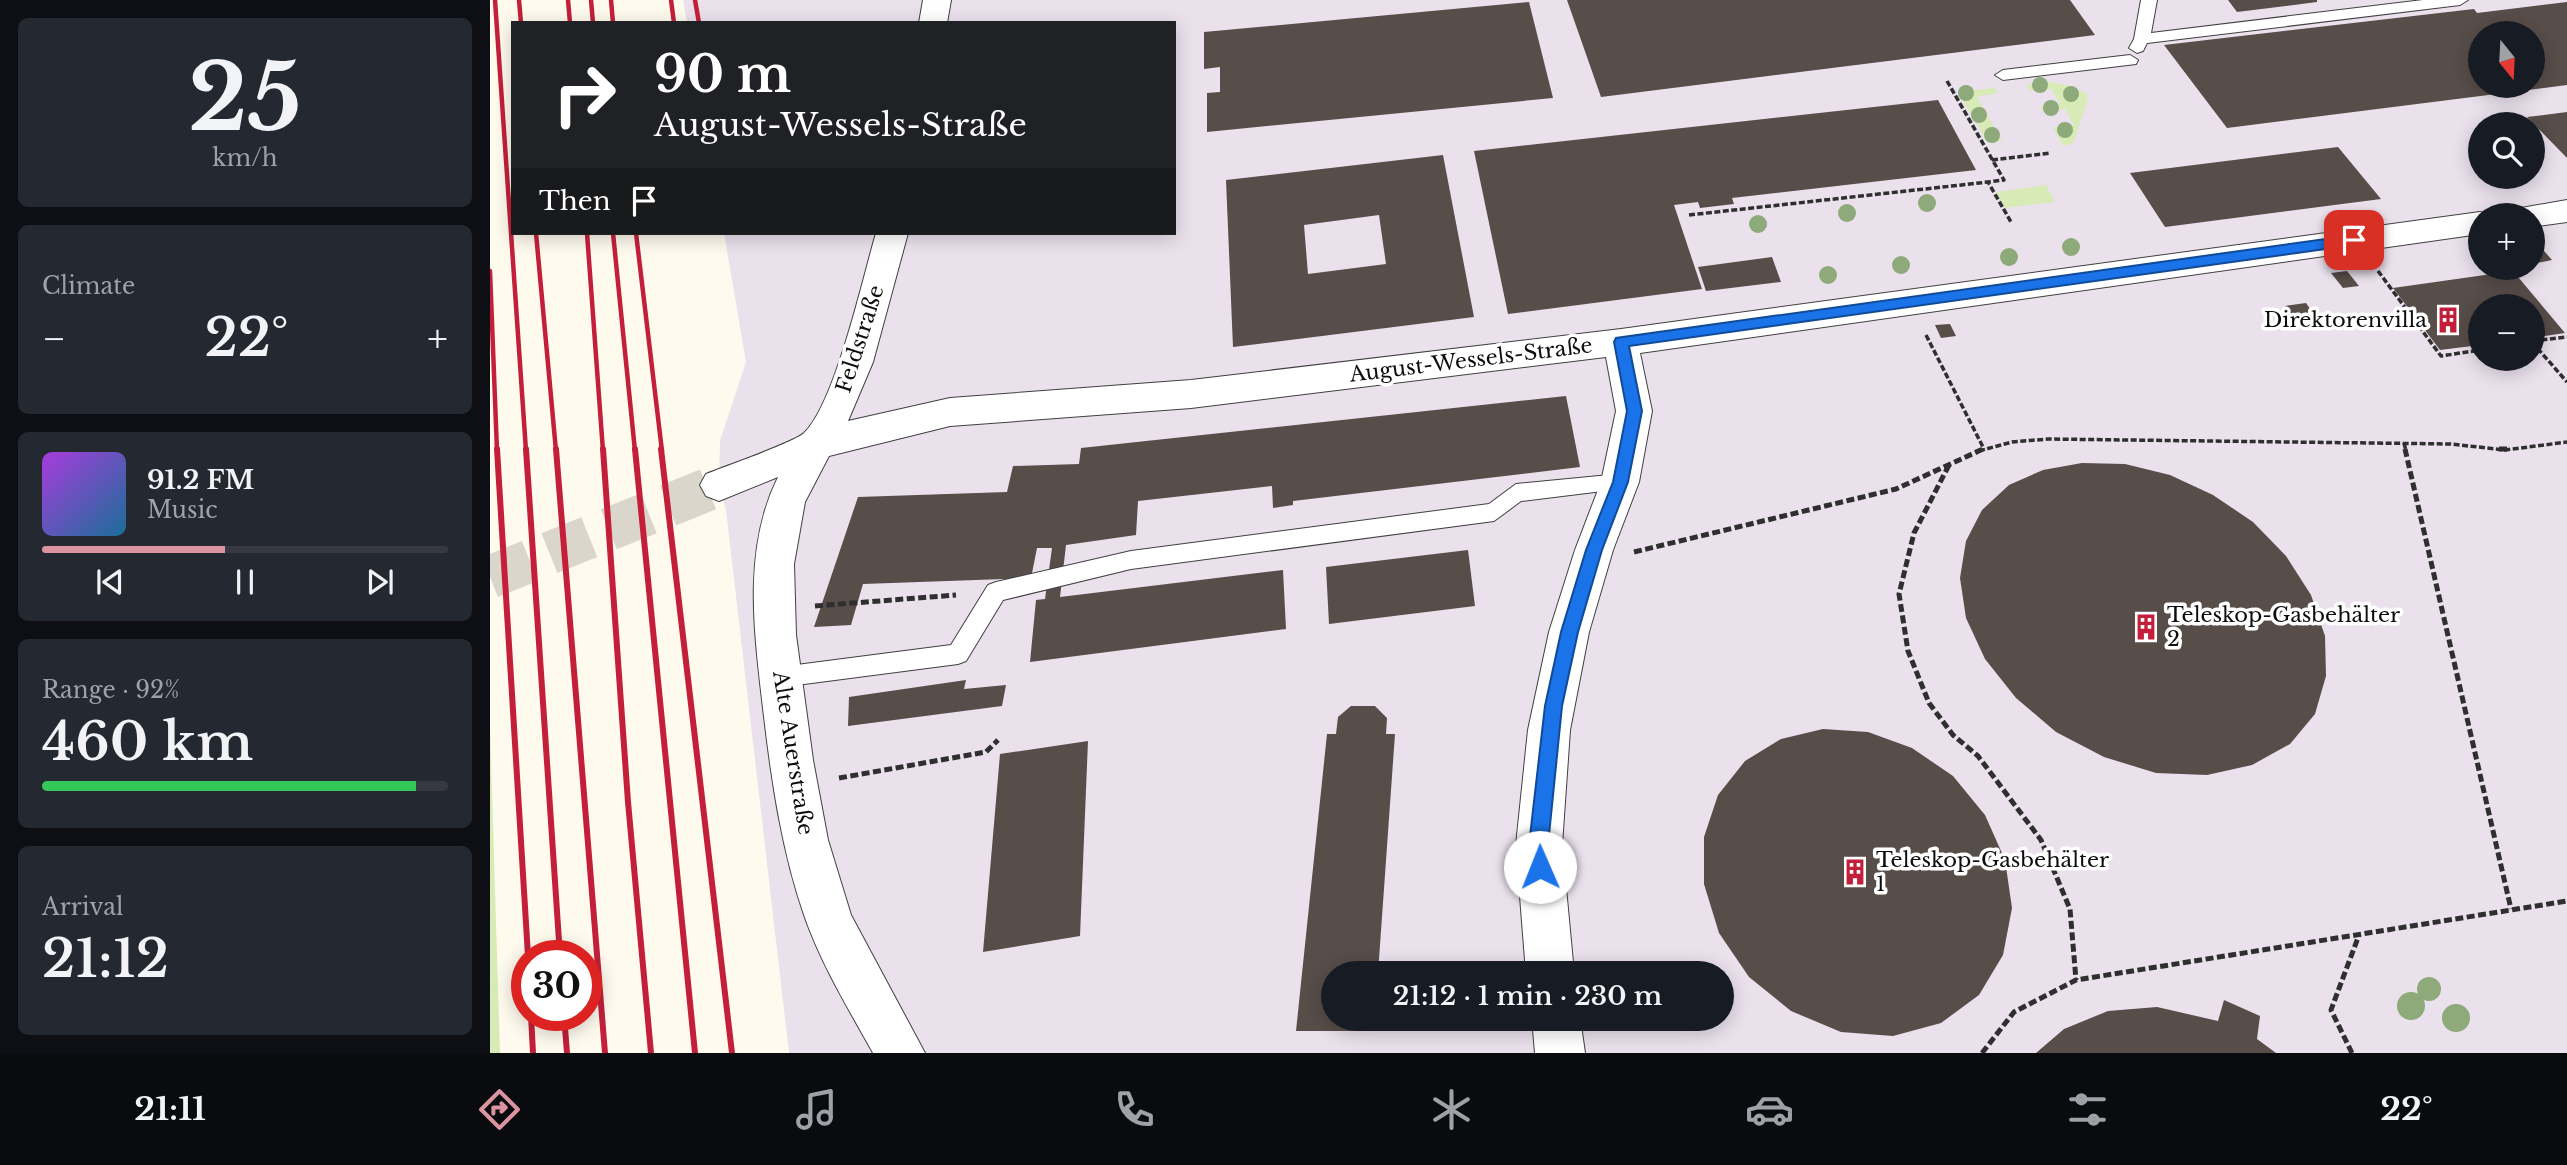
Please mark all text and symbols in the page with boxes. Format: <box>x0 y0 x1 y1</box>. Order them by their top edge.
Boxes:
north arrow <box>2468 21 2544 98</box>
map controls <box>2468 21 2545 371</box>
text: 25 <box>188 42 302 155</box>
text: 90 m <box>654 44 791 105</box>
icon: right <box>539 49 630 140</box>
text: August-Wessels-Straße <box>654 105 1027 145</box>
button: search <box>2468 112 2545 189</box>
text: km/h <box>212 144 278 172</box>
icon: arrive <box>625 182 663 220</box>
text: Then <box>539 185 611 217</box>
button: + <box>2468 203 2545 280</box>
pin <box>2324 210 2384 270</box>
icon: arrive <box>2335 221 2373 259</box>
text: Climate <box>42 272 135 300</box>
street label: Feldstraße <box>830 282 890 396</box>
button: − <box>2468 294 2545 371</box>
building icon: Direktorenvilla <box>2433 305 2463 335</box>
text: 22° <box>205 306 289 370</box>
place label: Direktorenvilla <box>2264 307 2427 333</box>
text: − <box>42 315 66 362</box>
text: + <box>427 315 448 362</box>
street label: August-Wessels-Straße <box>1347 332 1594 388</box>
text: 91.2 FM <box>147 464 254 496</box>
text: Music <box>147 496 218 524</box>
icon: previous <box>91 563 129 601</box>
icon: pause <box>226 563 264 601</box>
icon: next <box>361 563 399 601</box>
place label: Teleskop-Gasbehälter 2 <box>2167 602 2400 652</box>
building icon: Teleskop-Gasbehälter 2 <box>2131 612 2161 642</box>
street label: Alte Auerstraße <box>767 668 819 837</box>
text: Range · 92% <box>42 676 180 704</box>
text: 460 km <box>42 710 253 774</box>
position arrow <box>1503 830 1577 904</box>
place label: Teleskop-Gasbehälter 1 <box>1876 847 2109 897</box>
building icon: Teleskop-Gasbehälter 1 <box>1840 857 1870 887</box>
text: Arrival <box>42 893 123 921</box>
text: 21:12 <box>42 927 169 991</box>
speed limit sign: 30 <box>511 940 602 1031</box>
text: 21:12 · 1 min · 230 m <box>1393 980 1662 1012</box>
icon: directions <box>475 1085 524 1134</box>
icon: music <box>792 1085 841 1134</box>
icon: phone <box>1110 1085 1159 1134</box>
icon: climate <box>1427 1085 1476 1134</box>
icon: car <box>1745 1085 1794 1134</box>
icon: filters <box>2063 1085 2112 1134</box>
text: 21:11 <box>134 1089 206 1129</box>
text: 22° <box>2380 1089 2433 1129</box>

